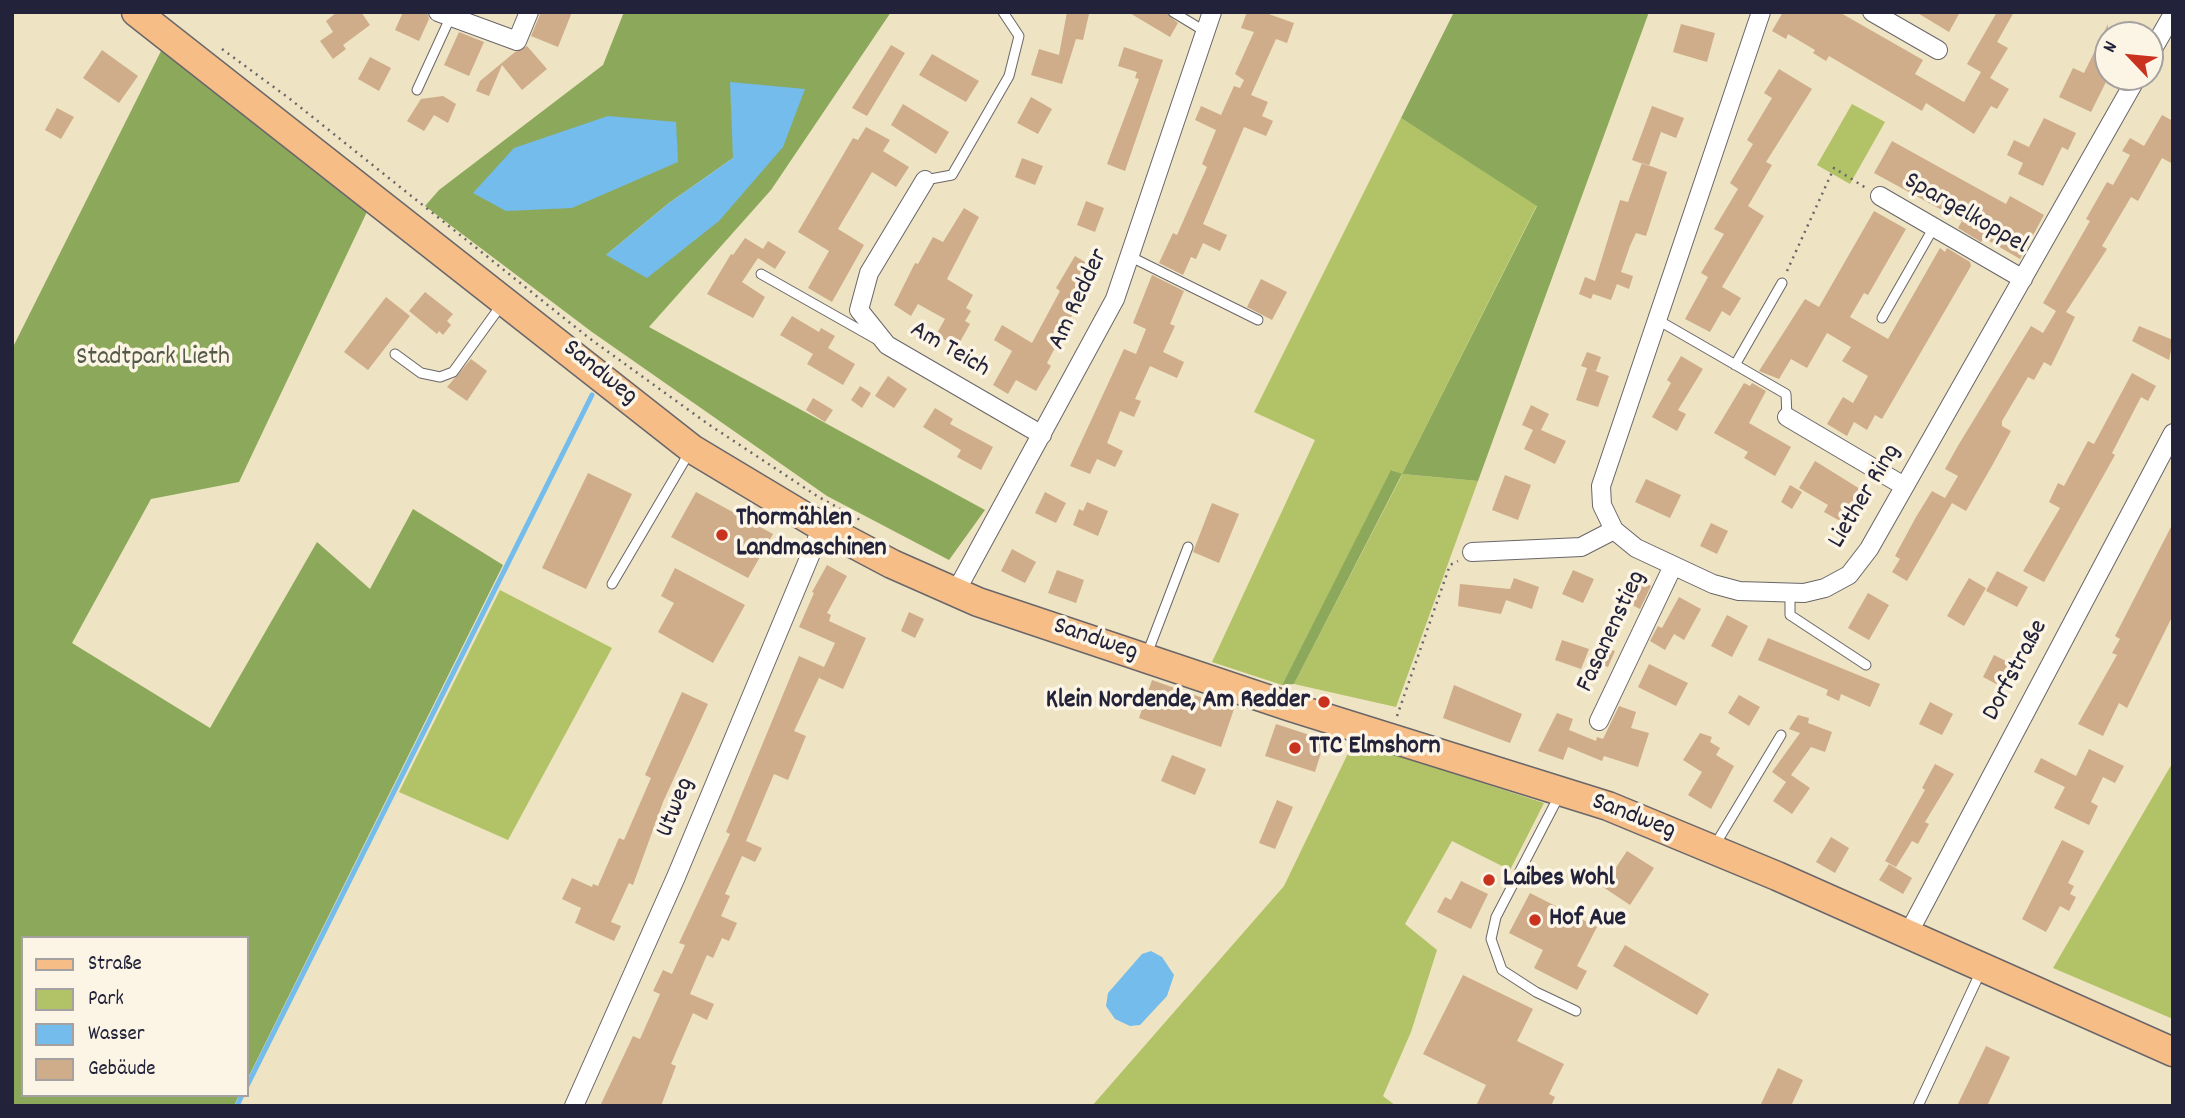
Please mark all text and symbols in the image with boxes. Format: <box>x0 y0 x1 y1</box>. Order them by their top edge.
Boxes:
north arrow <box>2094 21 2164 91</box>
text: N <box>2097 37 2126 58</box>
street label: Spargelkoppel <box>1897 167 2033 263</box>
street label: Am Redder <box>1043 245 1117 355</box>
street label: Am Teich <box>904 316 994 386</box>
street label: Sandweg <box>555 334 643 414</box>
park label: Stadtpark Lieth <box>76 343 230 375</box>
street label: Liether Ring <box>1823 439 1909 555</box>
place label: Thormählen Landmaschinen <box>736 504 887 566</box>
marker: Thormählen Landmaschinen <box>714 527 730 543</box>
street label: Fasanenstieg <box>1571 566 1655 698</box>
street label: Sandweg <box>1049 612 1141 670</box>
street label: Dorfstraße <box>1977 615 2057 727</box>
place label: Klein Nordende, Am Redder <box>1046 686 1310 718</box>
marker: Klein Nordende, Am Redder <box>1316 694 1332 710</box>
place label: TTC Elmshorn <box>1309 732 1441 764</box>
marker: TTC Elmshorn <box>1287 740 1303 756</box>
street label: Utweg <box>651 774 703 842</box>
street label: Sandweg <box>1587 788 1679 848</box>
place label: Laibes Wohl <box>1503 864 1615 896</box>
marker: Laibes Wohl <box>1481 872 1497 888</box>
place label: Hof Aue <box>1549 904 1626 936</box>
marker: Hof Aue <box>1527 912 1543 928</box>
legend <box>21 936 248 1097</box>
text: Straße <box>88 950 142 980</box>
text: Park <box>88 985 124 1015</box>
text: Wasser <box>88 1020 145 1050</box>
text: Gebäude <box>88 1055 156 1085</box>

